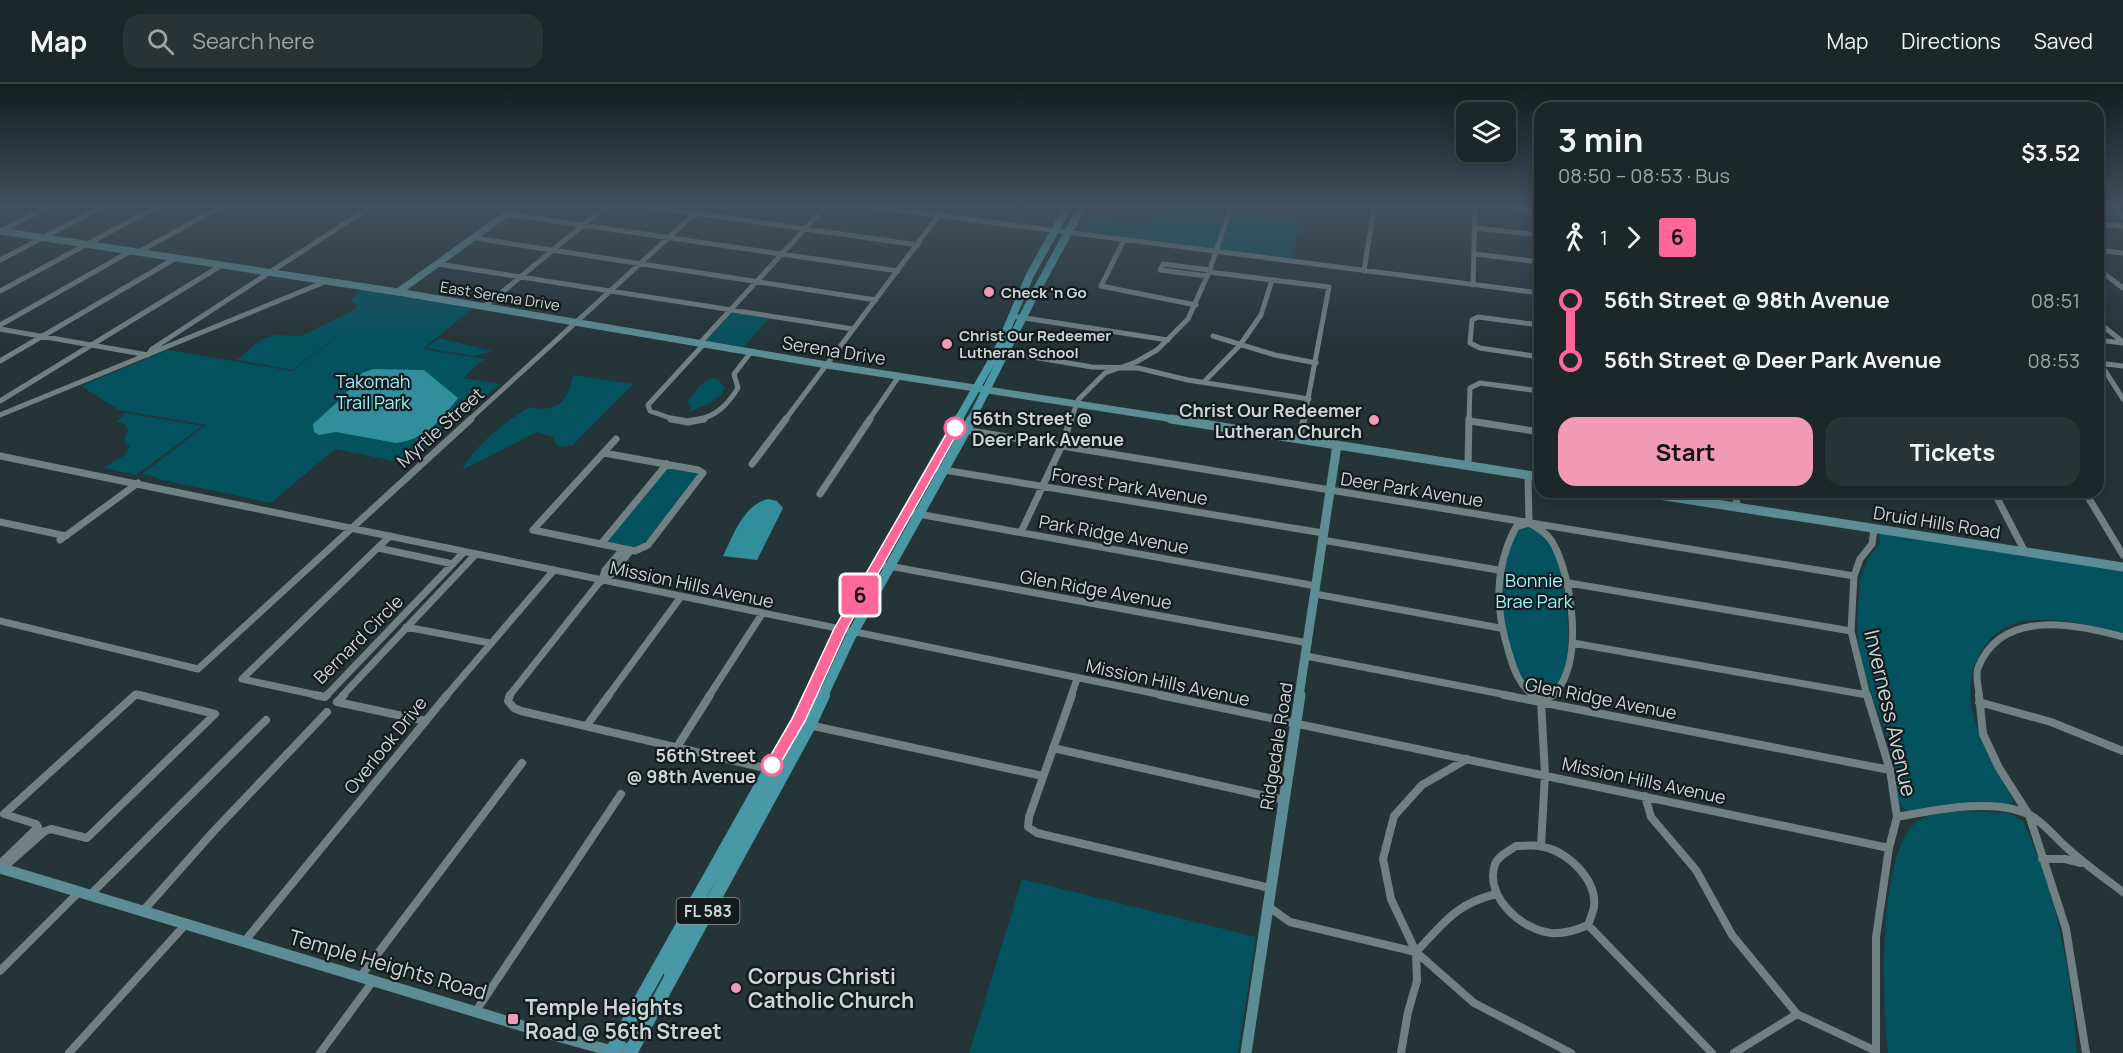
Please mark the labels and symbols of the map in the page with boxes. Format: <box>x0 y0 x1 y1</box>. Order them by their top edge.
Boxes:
street label: East Serena Drive <box>439 276 562 316</box>
place label: Check 'n Go <box>1001 282 1087 303</box>
marker: Check 'n Go <box>982 285 996 299</box>
place label: Christ Our Redeemer Lutheran School <box>959 325 1111 363</box>
street label: Serena Drive <box>780 330 888 370</box>
marker: Christ Our Redeemer Lutheran School <box>940 337 954 351</box>
park label: Takomah Trail Park <box>336 369 411 414</box>
street label: Myrtle Street <box>391 381 489 473</box>
place label: Christ Our Redeemer Lutheran Church <box>1179 398 1362 443</box>
place label: 56th Street @ Deer Park Avenue <box>972 406 1124 451</box>
marker: Christ Our Redeemer Lutheran Church <box>1367 413 1381 427</box>
marker: 56th Street @ Deer Park Avenue <box>944 417 966 439</box>
street label: Forest Park Avenue <box>1050 462 1210 510</box>
street label: Deer Park Avenue <box>1339 466 1485 512</box>
street label: Druid Hills Road <box>1872 500 2002 544</box>
street label: Park Ridge Avenue <box>1037 509 1191 559</box>
street label: Mission Hills Avenue <box>608 555 776 613</box>
street label: Glen Ridge Avenue <box>1018 564 1174 614</box>
park label: Bonnie Brae Park <box>1495 568 1574 613</box>
line badge: 6 <box>840 576 880 614</box>
street label: Bernard Circle <box>308 589 408 689</box>
street label: Inverness Avenue <box>1858 627 1924 799</box>
street label: Mission Hills Avenue <box>1084 653 1252 711</box>
street label: Glen Ridge Avenue <box>1523 672 1679 724</box>
street label: Ridgedale Road <box>1254 680 1298 812</box>
street label: Overlook Drive <box>338 691 432 799</box>
place label: 56th Street @ 98th Avenue <box>626 743 756 788</box>
street label: Mission Hills Avenue <box>1560 751 1728 809</box>
marker: 56th Street @ 98th Avenue <box>761 754 783 776</box>
road number: FL 583 <box>676 898 740 924</box>
street label: Temple Heights Road <box>286 922 490 1006</box>
place label: Corpus Christi Catholic Church <box>748 962 914 1014</box>
marker: Corpus Christi Catholic Church <box>729 981 743 995</box>
place label: Temple Heights Road @ 56th Street <box>525 993 722 1045</box>
marker: Temple Heights Road @ 56th Street <box>506 1012 520 1026</box>

